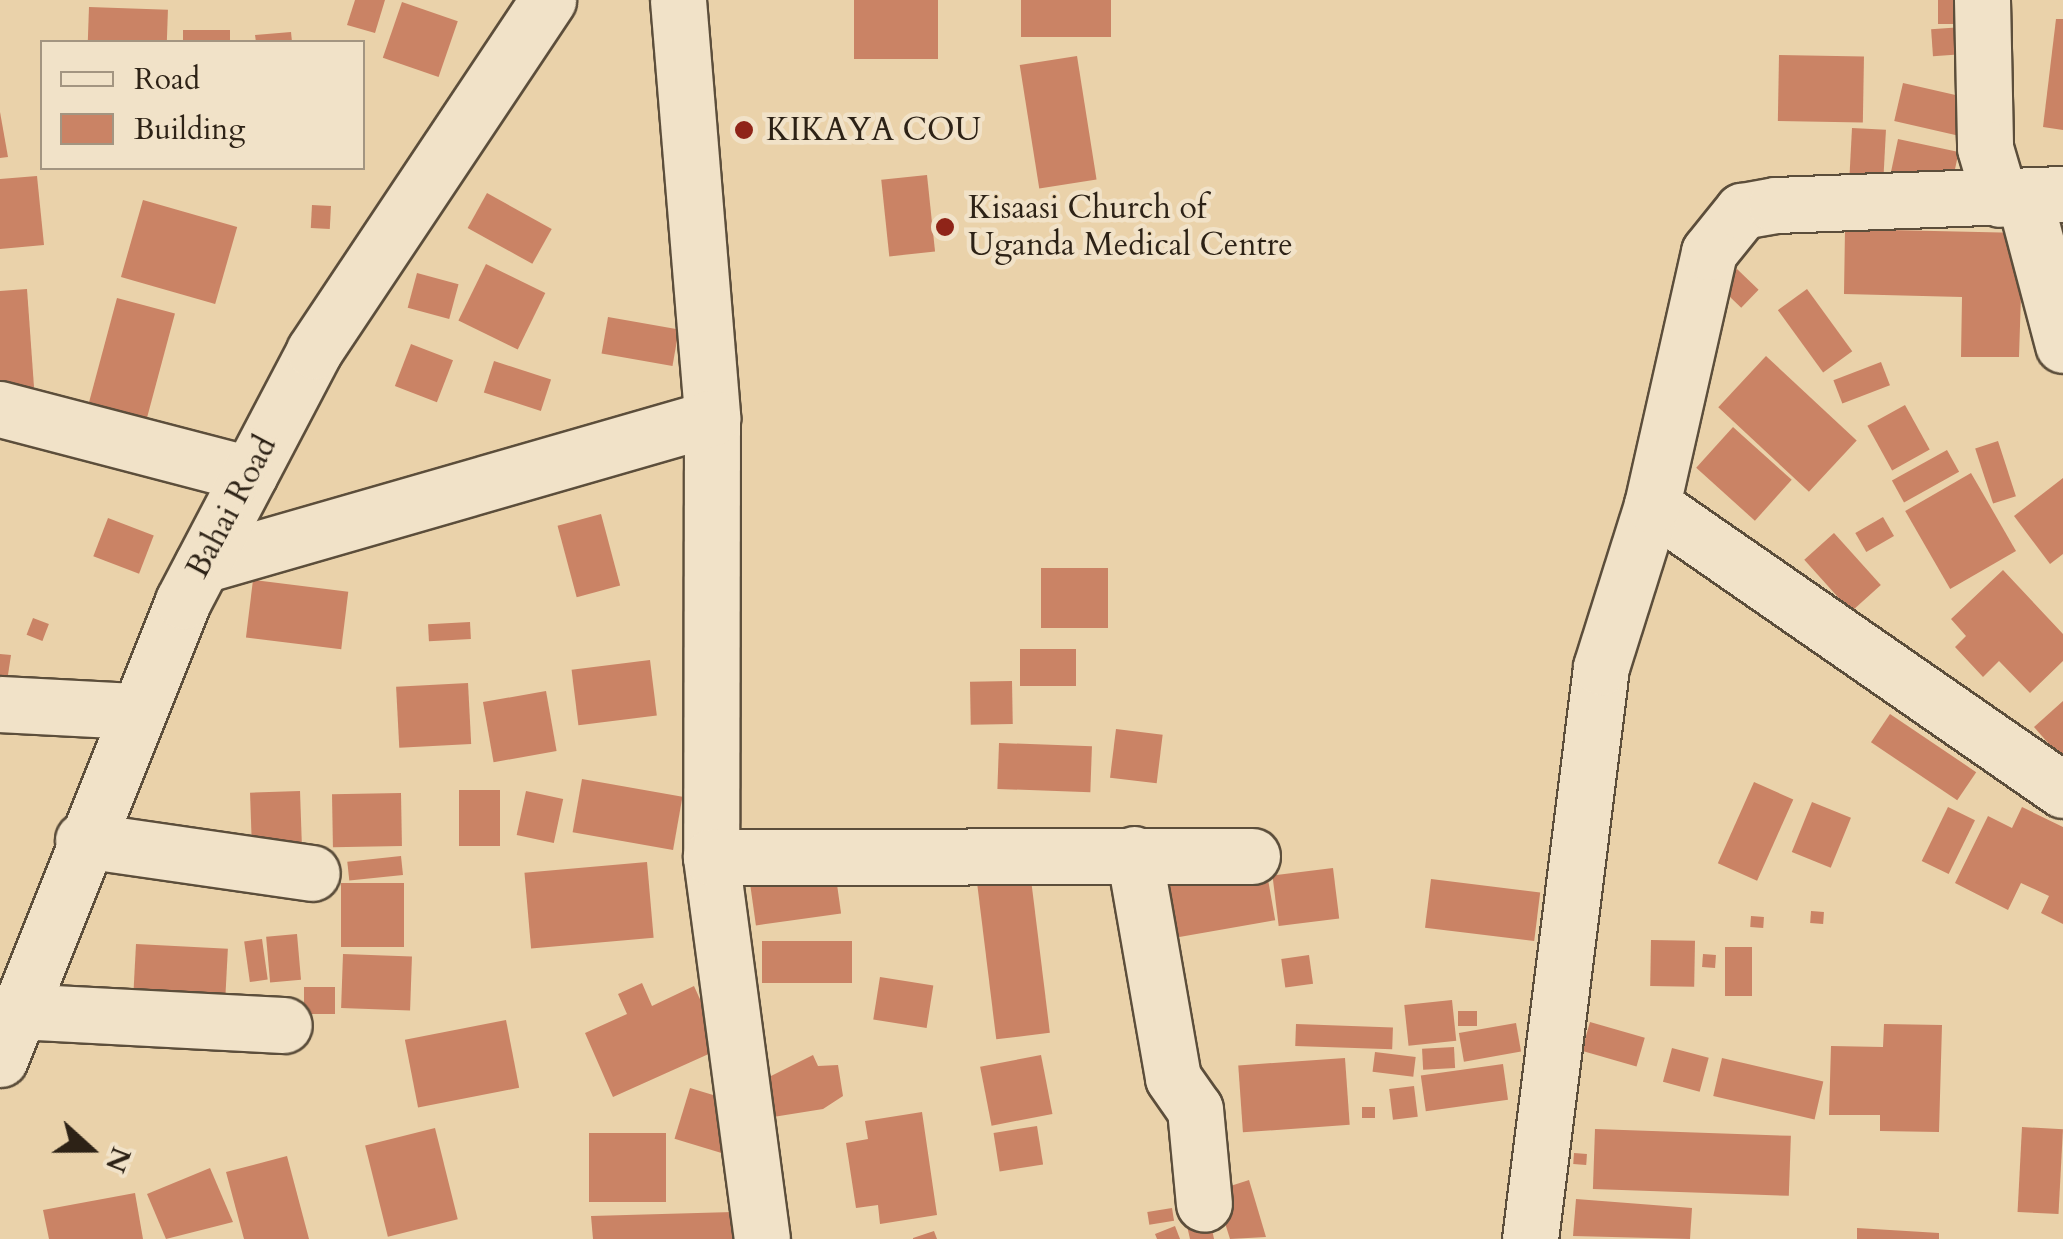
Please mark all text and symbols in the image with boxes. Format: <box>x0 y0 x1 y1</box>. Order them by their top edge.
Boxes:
legend <box>40 40 365 170</box>
text: Road <box>134 59 200 100</box>
text: Building <box>134 109 245 150</box>
place label: KIKAYA COU <box>766 111 981 149</box>
marker: KIKAYA COU <box>731 117 757 143</box>
place label: Kisaasi Church of Uganda Medical Centre <box>968 190 1293 265</box>
marker: Kisaasi Church of Uganda Medical Centre <box>932 214 958 240</box>
street label: Bahai Road <box>179 430 285 584</box>
north arrow <box>40 1099 140 1199</box>
text: N <box>96 1142 140 1178</box>

